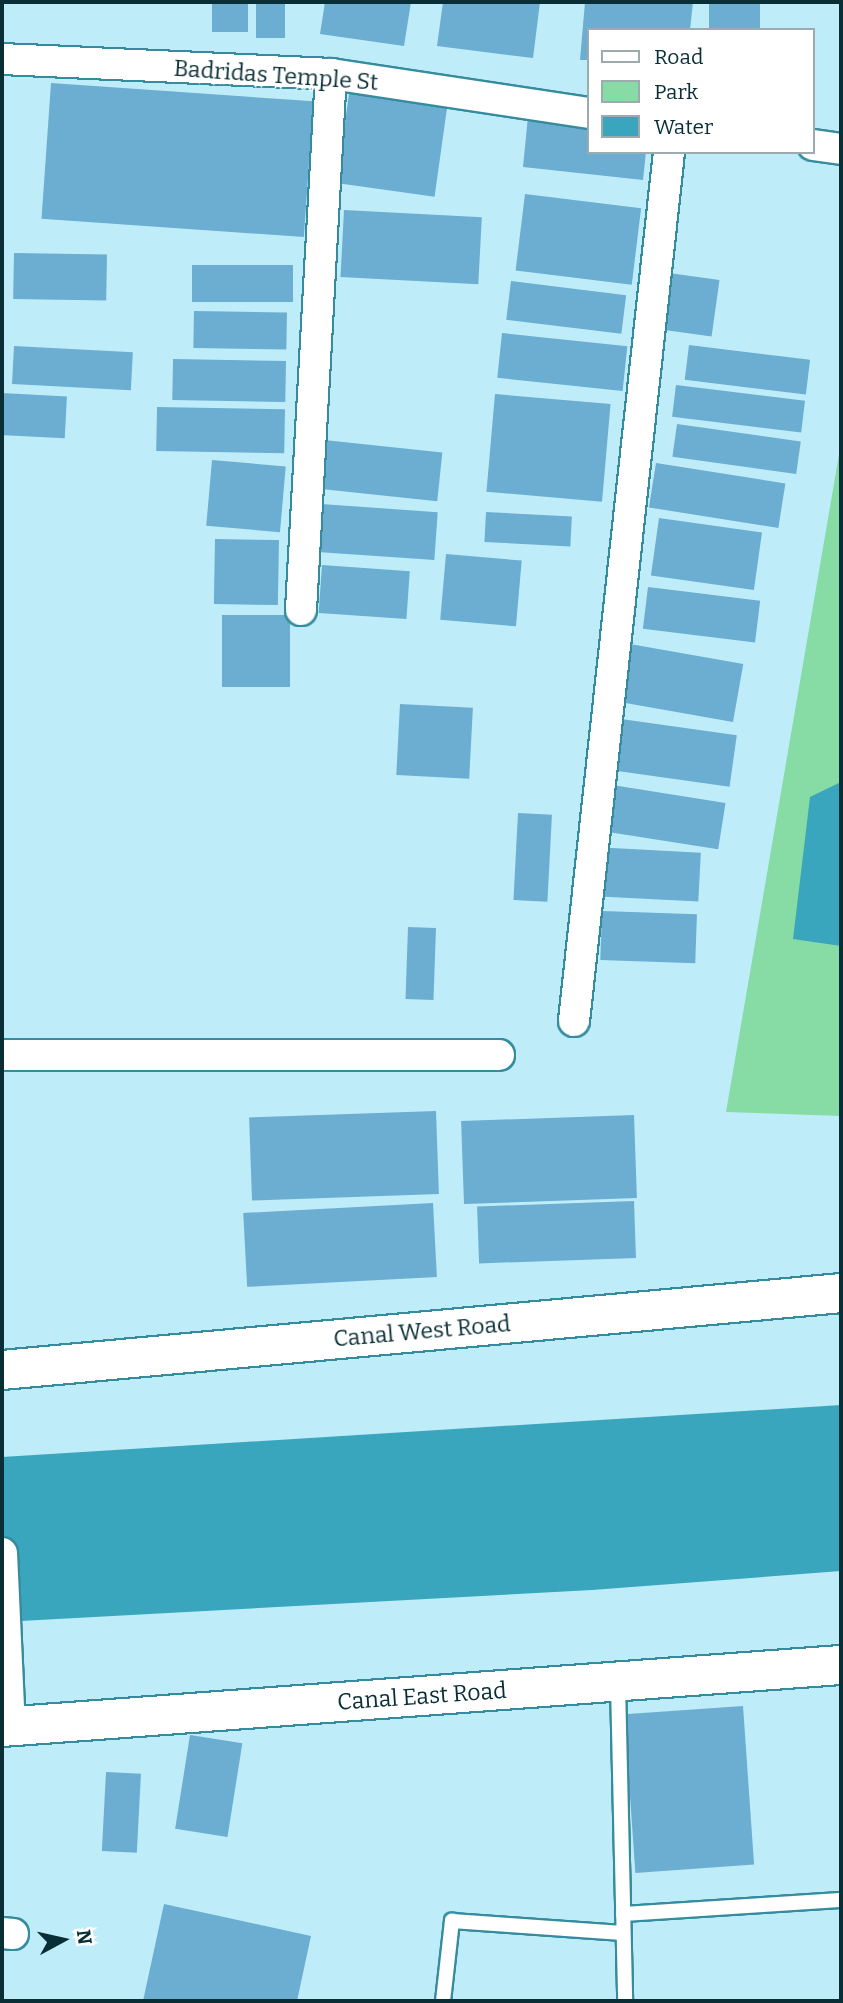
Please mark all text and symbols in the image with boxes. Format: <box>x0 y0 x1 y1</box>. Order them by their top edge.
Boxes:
legend <box>588 28 815 154</box>
text: Road <box>654 44 703 70</box>
street label: Badridas Temple St <box>173 54 379 96</box>
text: Park <box>654 79 698 105</box>
text: Water <box>654 114 713 140</box>
street label: Canal West Road <box>332 1310 512 1352</box>
street label: Canal East Road <box>336 1676 508 1716</box>
north arrow <box>28 1905 98 1975</box>
text: N <box>72 1928 97 1946</box>

